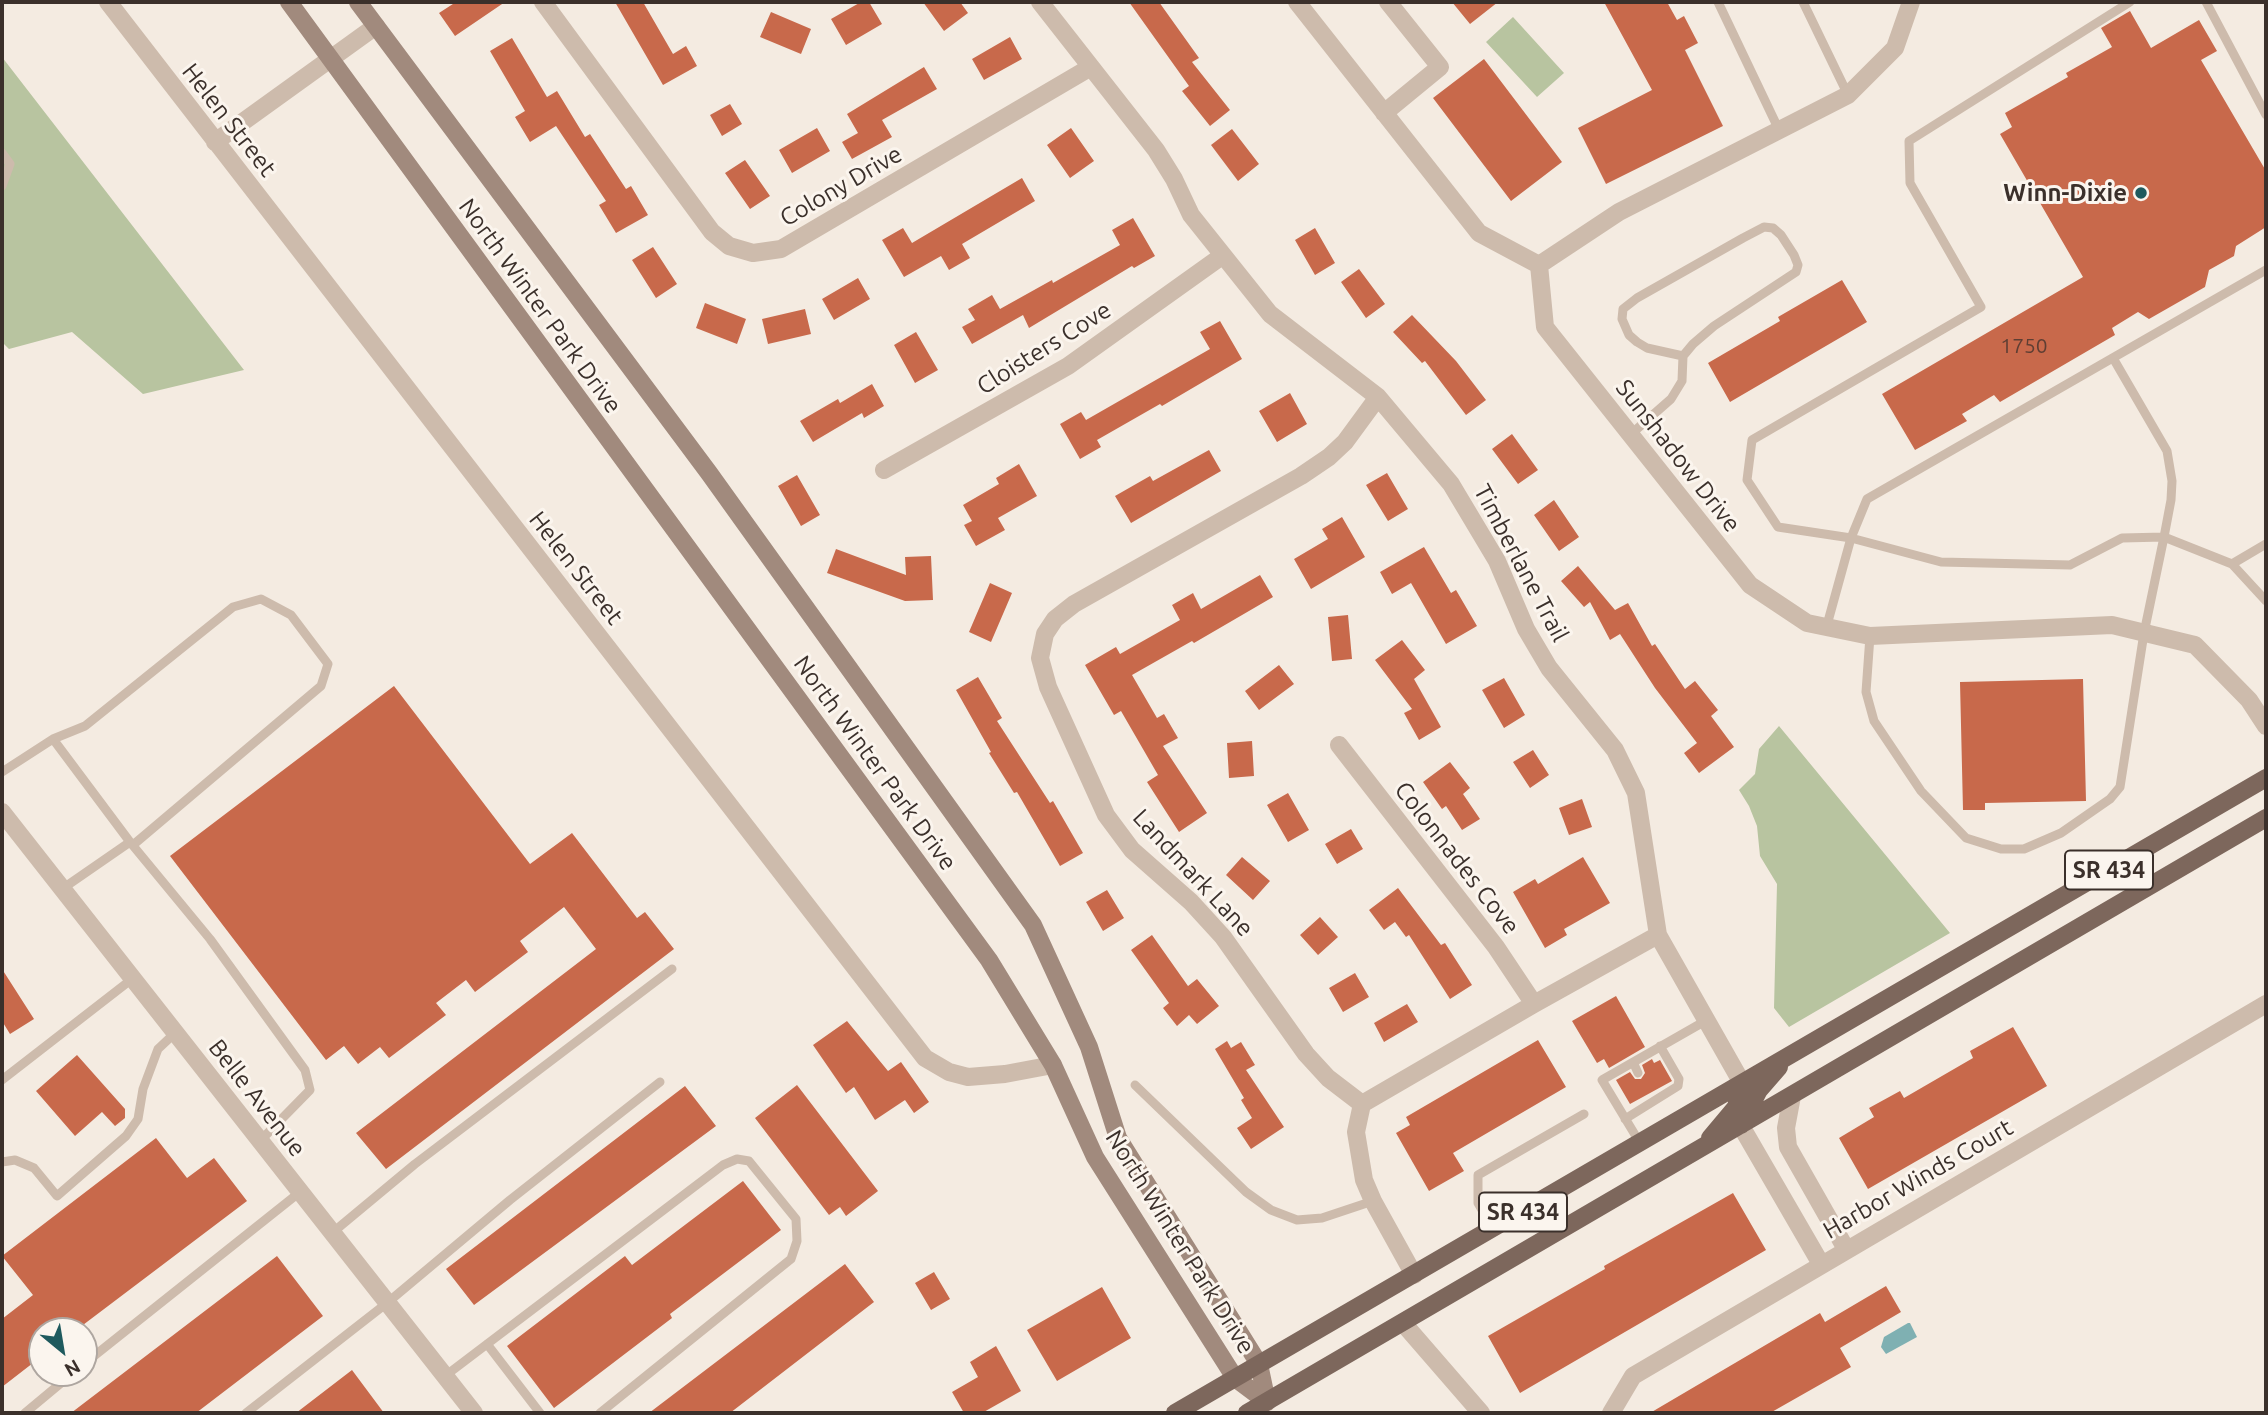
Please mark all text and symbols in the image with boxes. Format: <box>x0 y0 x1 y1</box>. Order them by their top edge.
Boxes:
street label: Helen Street <box>176 58 282 182</box>
street label: Colony Drive <box>775 139 907 233</box>
place label: Winn-Dixie <box>2003 179 2127 207</box>
marker: Winn-Dixie <box>2133 185 2149 201</box>
street label: North Winter Park Drive <box>452 193 628 419</box>
street label: Cloisters Cove <box>972 295 1116 401</box>
house number: 1750 <box>2000 333 2048 359</box>
street label: Sunshadow Drive <box>1610 374 1746 538</box>
street label: Timberlane Trail <box>1467 479 1575 647</box>
street label: Helen Street <box>523 506 629 630</box>
street label: North Winter Park Drive <box>787 650 963 876</box>
street label: Colonnades Cove <box>1389 776 1525 940</box>
street label: Landmark Lane <box>1127 803 1259 943</box>
road number: SR 434 <box>2065 850 2153 890</box>
street label: Belle Avenue <box>202 1034 312 1162</box>
street label: Harbor Winds Court <box>1818 1113 2018 1245</box>
street label: North Winter Park Drive <box>1099 1125 1261 1359</box>
road number: SR 434 <box>1479 1192 1567 1232</box>
north arrow <box>28 1317 98 1387</box>
text: N <box>61 1355 84 1382</box>

